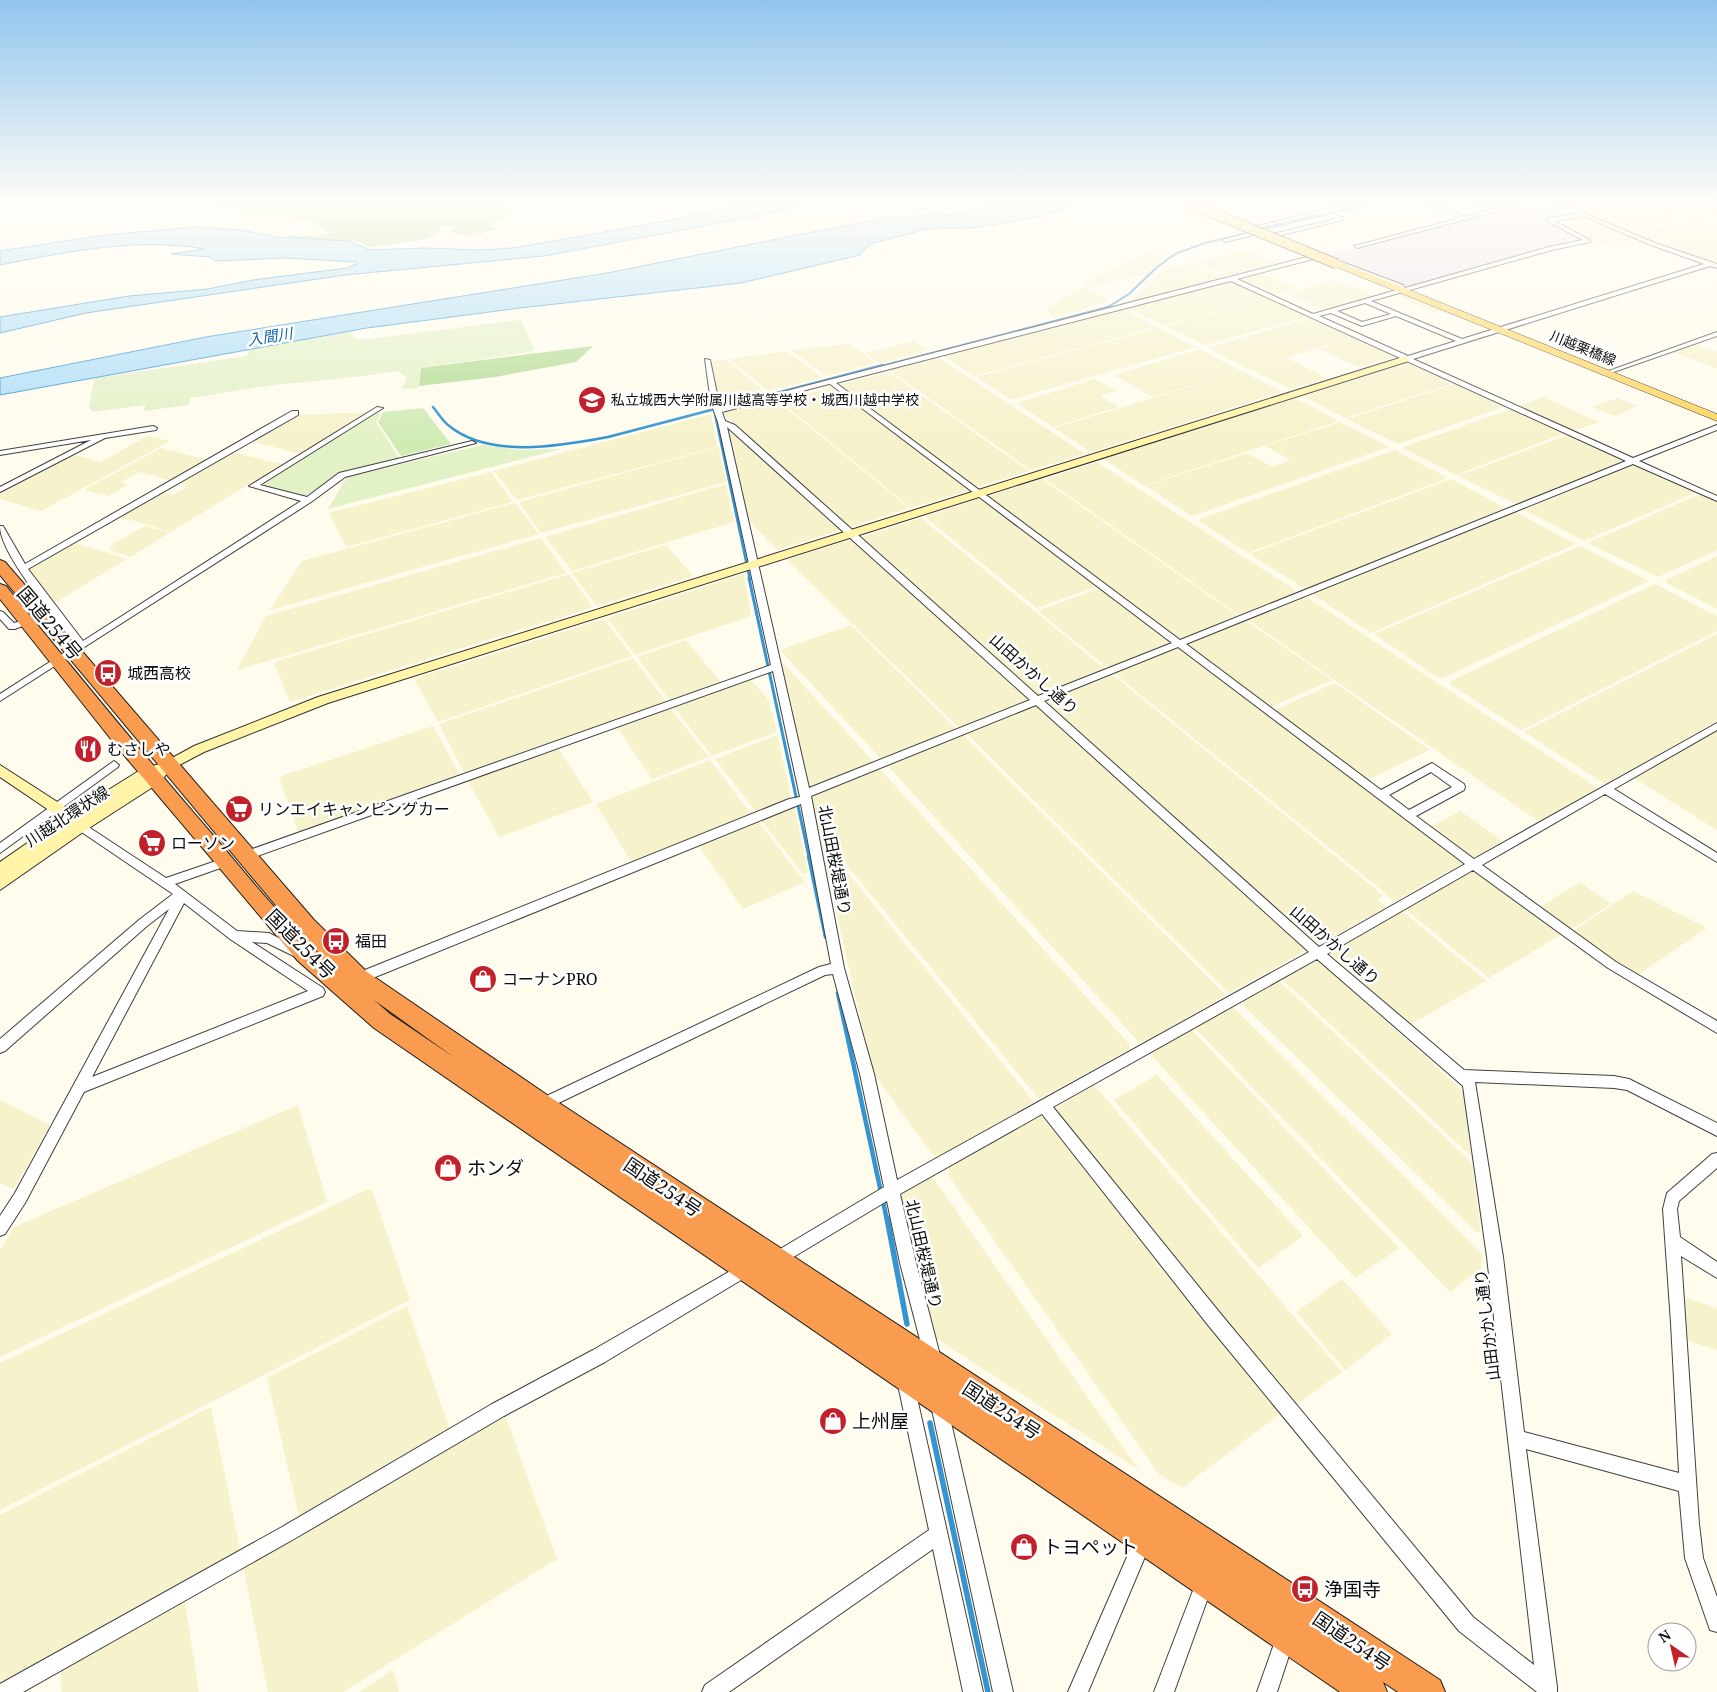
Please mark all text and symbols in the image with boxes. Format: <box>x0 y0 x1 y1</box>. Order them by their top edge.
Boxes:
water label: 入間川 <box>246 322 296 349</box>
street label: 川越栗橋線 <box>1547 326 1619 369</box>
school or university icon: 私立城西大学附属川越高等学校・城西川越中学校 <box>577 385 607 415</box>
place label: 私立城西大学附属川越高等学校・城西川越中学校 <box>611 390 919 409</box>
street label: 国道254号 <box>11 581 89 665</box>
street label: 山田かかし通り <box>985 628 1083 720</box>
bus stop icon: 城西高校 <box>93 658 123 688</box>
place label: 城西高校 <box>127 662 191 684</box>
restaurant icon: むさしや <box>73 734 103 764</box>
place label: むさしや <box>107 738 171 760</box>
street label: 川越北環状線 <box>21 781 113 851</box>
supermarket icon: リンエイキャンピングカー <box>224 794 254 824</box>
place label: リンエイキャンピングカー <box>258 798 450 820</box>
street label: 北山田桜堤通り <box>814 803 856 917</box>
supermarket icon: ローソン <box>137 828 167 858</box>
place label: ローソン <box>171 832 235 854</box>
street label: 山田かかし通り <box>1286 900 1384 990</box>
street label: 国道254号 <box>260 903 342 985</box>
bus stop icon: 福田 <box>321 926 351 956</box>
place label: 福田 <box>355 930 387 952</box>
shop icon: コーナンPRO <box>468 964 498 994</box>
place label: コーナンPRO <box>502 968 598 990</box>
street label: 国道254号 <box>619 1151 707 1223</box>
shop icon: ホンダ <box>433 1153 463 1183</box>
place label: ホンダ <box>467 1155 524 1181</box>
street label: 北山田桜堤通り <box>901 1197 947 1311</box>
street label: 山田かかし通り <box>1469 1268 1505 1382</box>
street label: 国道254号 <box>958 1375 1046 1445</box>
shop icon: 上州屋 <box>818 1406 848 1436</box>
place label: 上州屋 <box>852 1408 909 1434</box>
shop icon: トヨペット <box>1009 1532 1039 1562</box>
place label: トヨペット <box>1043 1534 1138 1560</box>
bus stop icon: 浄国寺 <box>1290 1574 1320 1604</box>
place label: 浄国寺 <box>1324 1576 1381 1602</box>
street label: 国道254号 <box>1308 1605 1396 1677</box>
north arrow <box>1647 1622 1697 1672</box>
text: N <box>1655 1625 1674 1647</box>

